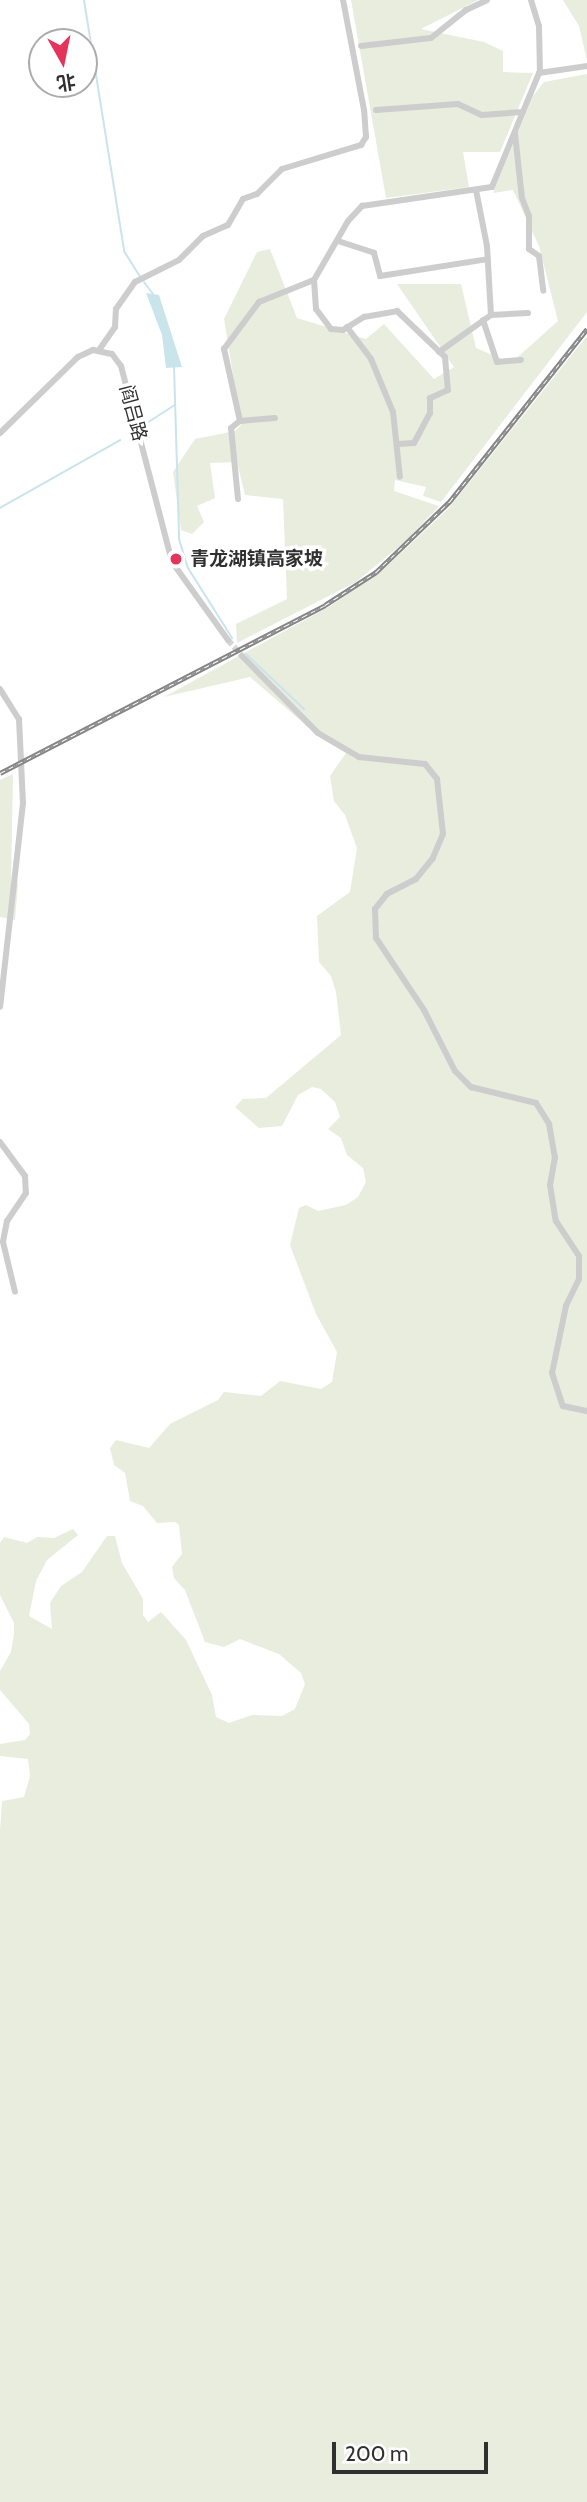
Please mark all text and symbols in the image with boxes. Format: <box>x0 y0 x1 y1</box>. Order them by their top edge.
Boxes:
north arrow <box>28 28 98 98</box>
text: 北 <box>55 69 77 95</box>
street label: 阎吕路 <box>115 383 151 443</box>
place label: 青龙湖镇高家坡 <box>190 548 323 570</box>
marker: 青龙湖镇高家坡 <box>168 551 184 567</box>
scale bar <box>335 2428 491 2472</box>
text: 200 m <box>345 2441 408 2466</box>

